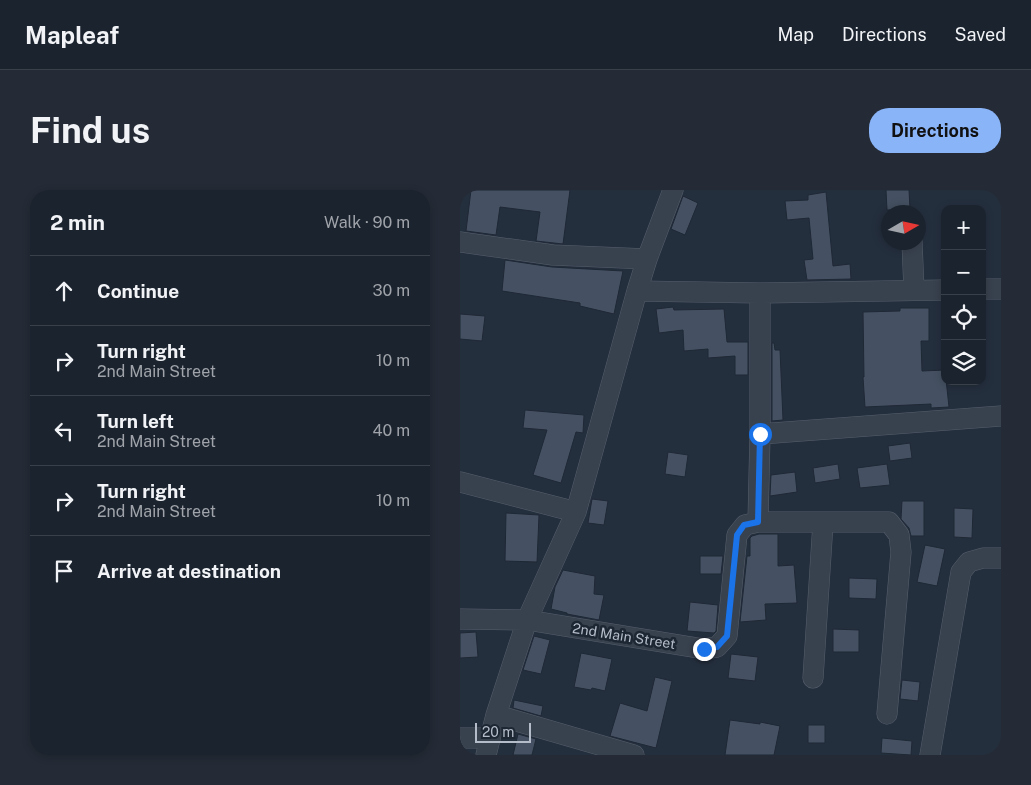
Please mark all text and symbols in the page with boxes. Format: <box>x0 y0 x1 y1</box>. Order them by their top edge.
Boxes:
text: Mapleaf <box>25 21 119 49</box>
text: Map <box>777 24 814 45</box>
text: Directions <box>842 24 927 45</box>
text: Saved <box>955 24 1006 45</box>
button: Directions <box>869 108 1001 153</box>
text: Find us <box>30 110 150 151</box>
north arrow <box>881 205 926 250</box>
map controls <box>941 205 986 385</box>
button: + <box>941 205 986 250</box>
text: 2 min <box>50 210 105 235</box>
text: Walk · 90 m <box>324 213 410 232</box>
button: − <box>941 250 986 295</box>
icon: ahead <box>50 277 78 305</box>
text: Continue <box>97 280 179 302</box>
text: 30 m <box>373 281 410 300</box>
button: locate <box>941 295 986 340</box>
text: Turn right <box>97 340 186 362</box>
button: layers <box>941 340 986 385</box>
icon: right <box>50 347 78 375</box>
text: 10 m <box>376 351 410 370</box>
text: 2nd Main Street <box>97 362 216 381</box>
text: Turn left <box>97 410 174 432</box>
icon: left <box>50 417 78 445</box>
text: 40 m <box>372 421 410 440</box>
route start <box>749 423 772 446</box>
text: 2nd Main Street <box>97 432 216 451</box>
text: Turn right <box>97 480 186 502</box>
icon: right <box>50 487 78 515</box>
text: 10 m <box>376 491 410 510</box>
text: 2nd Main Street <box>97 502 216 521</box>
icon: arrive <box>50 557 78 585</box>
text: Arrive at destination <box>97 560 281 582</box>
street label: 2nd Main Street <box>571 620 677 652</box>
route end <box>693 638 716 661</box>
scale bar <box>475 720 531 743</box>
text: 20 m <box>482 724 514 740</box>

